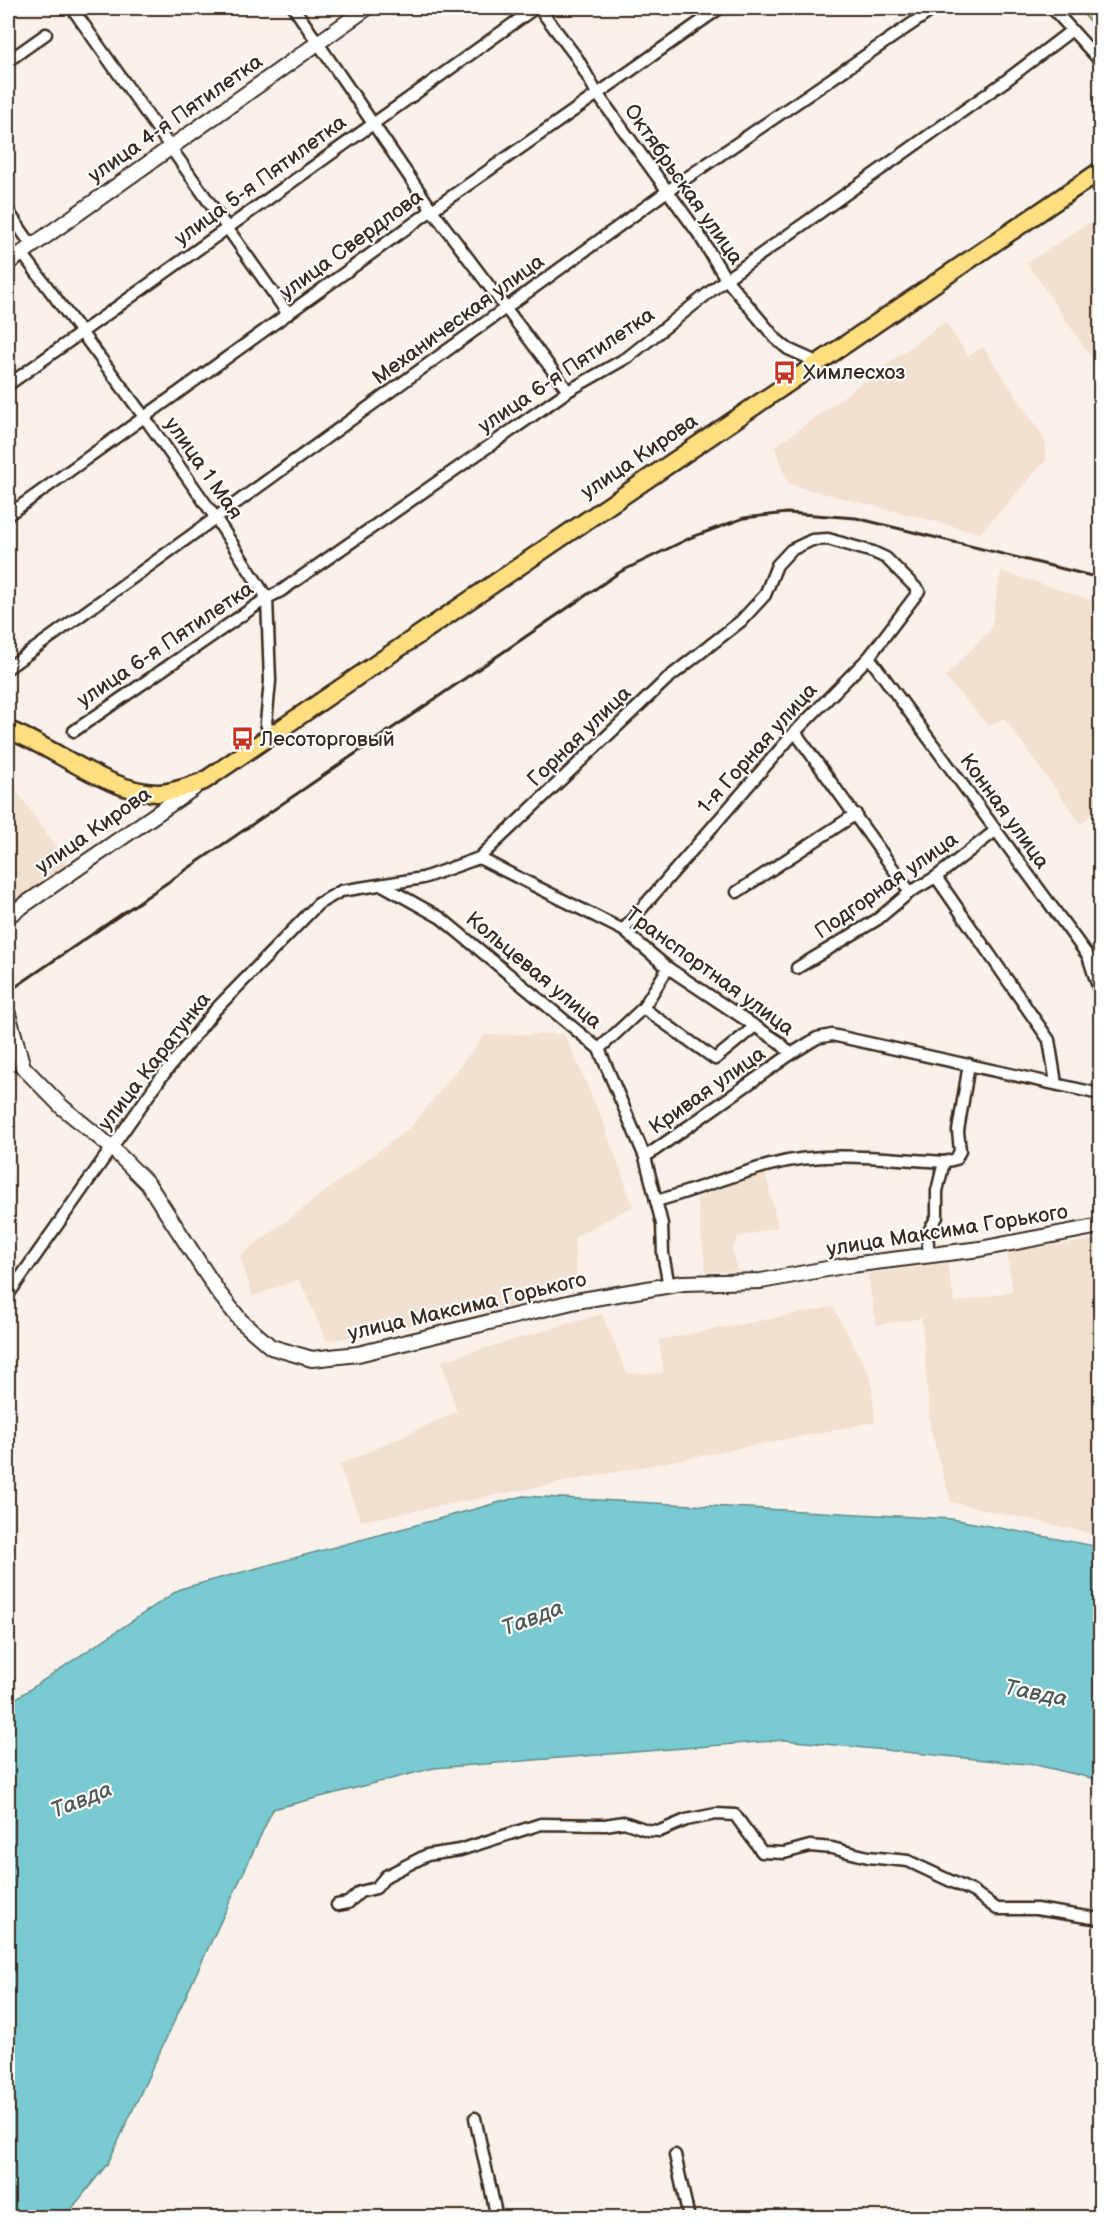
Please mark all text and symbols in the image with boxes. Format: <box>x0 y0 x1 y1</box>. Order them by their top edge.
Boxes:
street label: улица 4-я Пятилетка <box>83 48 268 188</box>
street label: Октябрьская улица <box>619 99 749 270</box>
street label: улица 5-я Пятилетка <box>169 109 352 251</box>
street label: улица Свердлова <box>275 184 428 305</box>
street label: Механическая улица <box>368 248 549 390</box>
street label: улица 6-я Пятилетка <box>473 302 660 439</box>
bus stop icon: Химлесхоз <box>772 359 798 385</box>
place label: Химлесхоз <box>803 360 905 385</box>
street label: улица Кирова <box>576 408 703 505</box>
street label: улица 1 Мая <box>159 412 248 524</box>
street label: улица 6-я Пятилетка <box>72 576 259 713</box>
street label: 1-я Горная улица <box>692 677 823 819</box>
street label: Горная улица <box>522 680 637 792</box>
bus stop icon: Лесоторговый <box>229 726 255 752</box>
place label: Лесоторговый <box>259 727 395 752</box>
street label: Конная улица <box>954 749 1055 874</box>
street label: улица Кирова <box>31 781 156 879</box>
street label: Подгорная улица <box>810 826 963 944</box>
street label: Транспортная улица <box>620 902 800 1041</box>
street label: Кольцевая улица <box>461 906 607 1035</box>
street label: улица Каратунка <box>93 987 216 1135</box>
street label: Кривая улица <box>644 1041 771 1140</box>
street label: улица Максима Горького <box>825 1199 1069 1262</box>
street label: улица Максима Горького <box>346 1267 589 1346</box>
water label: Тавда <box>498 1594 567 1642</box>
water label: Тавда <box>1002 1674 1070 1713</box>
water label: Тавда <box>47 1776 116 1825</box>

